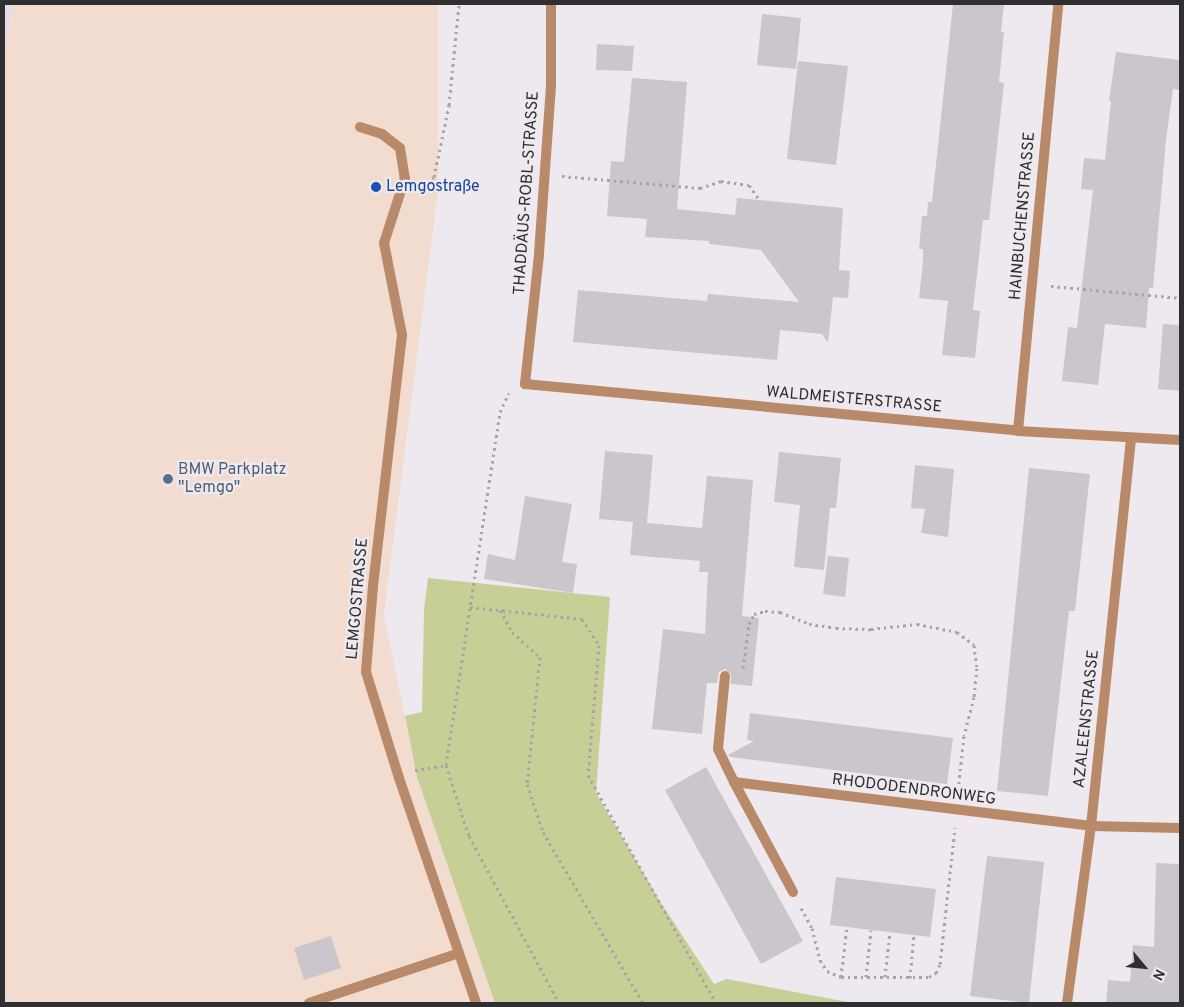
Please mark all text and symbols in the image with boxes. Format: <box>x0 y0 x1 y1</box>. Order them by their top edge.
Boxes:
street label: THADDÄUS-ROBL-STRASSE <box>510 90 544 296</box>
street label: HAINBUCHENSTRASSE <box>1006 131 1040 301</box>
place label: Lemgostraße <box>386 177 480 197</box>
marker: Lemgostraße <box>370 181 382 193</box>
street label: WALDMEISTERSTRASSE <box>765 383 943 417</box>
place label: BMW Parkplatz "Lemgo" <box>178 460 287 498</box>
marker: BMW Parkplatz "Lemgo" <box>162 473 174 485</box>
street label: LEMGOSTRASSE <box>343 537 373 661</box>
street label: AZALEENSTRASSE <box>1070 649 1104 789</box>
street label: RHODODENDRONWEG <box>831 770 997 810</box>
north arrow <box>1119 942 1169 992</box>
text: N <box>1148 966 1168 983</box>

